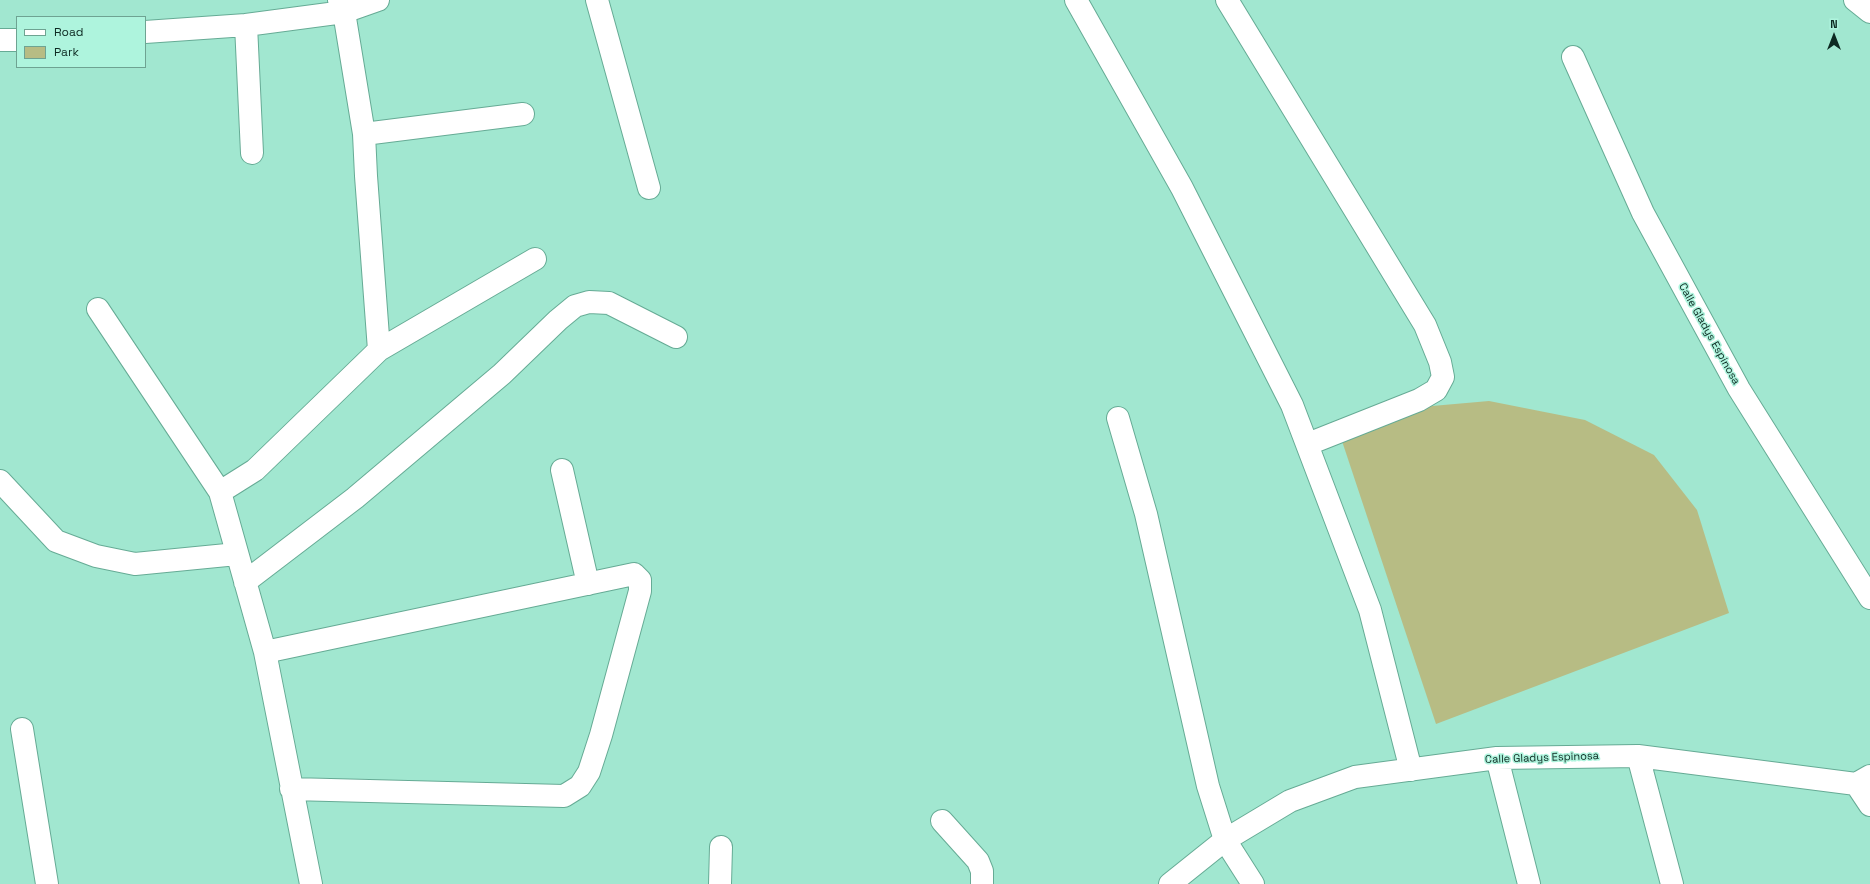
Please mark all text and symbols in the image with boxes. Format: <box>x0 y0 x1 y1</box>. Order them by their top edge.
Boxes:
legend <box>16 16 146 68</box>
north arrow <box>1814 16 1854 56</box>
text: N <box>1830 17 1838 31</box>
text: Road <box>54 24 83 40</box>
text: Park <box>54 44 79 60</box>
street label: Calle Gladys Espinosa <box>1676 281 1742 387</box>
street label: Calle Gladys Espinosa <box>1485 749 1599 767</box>

